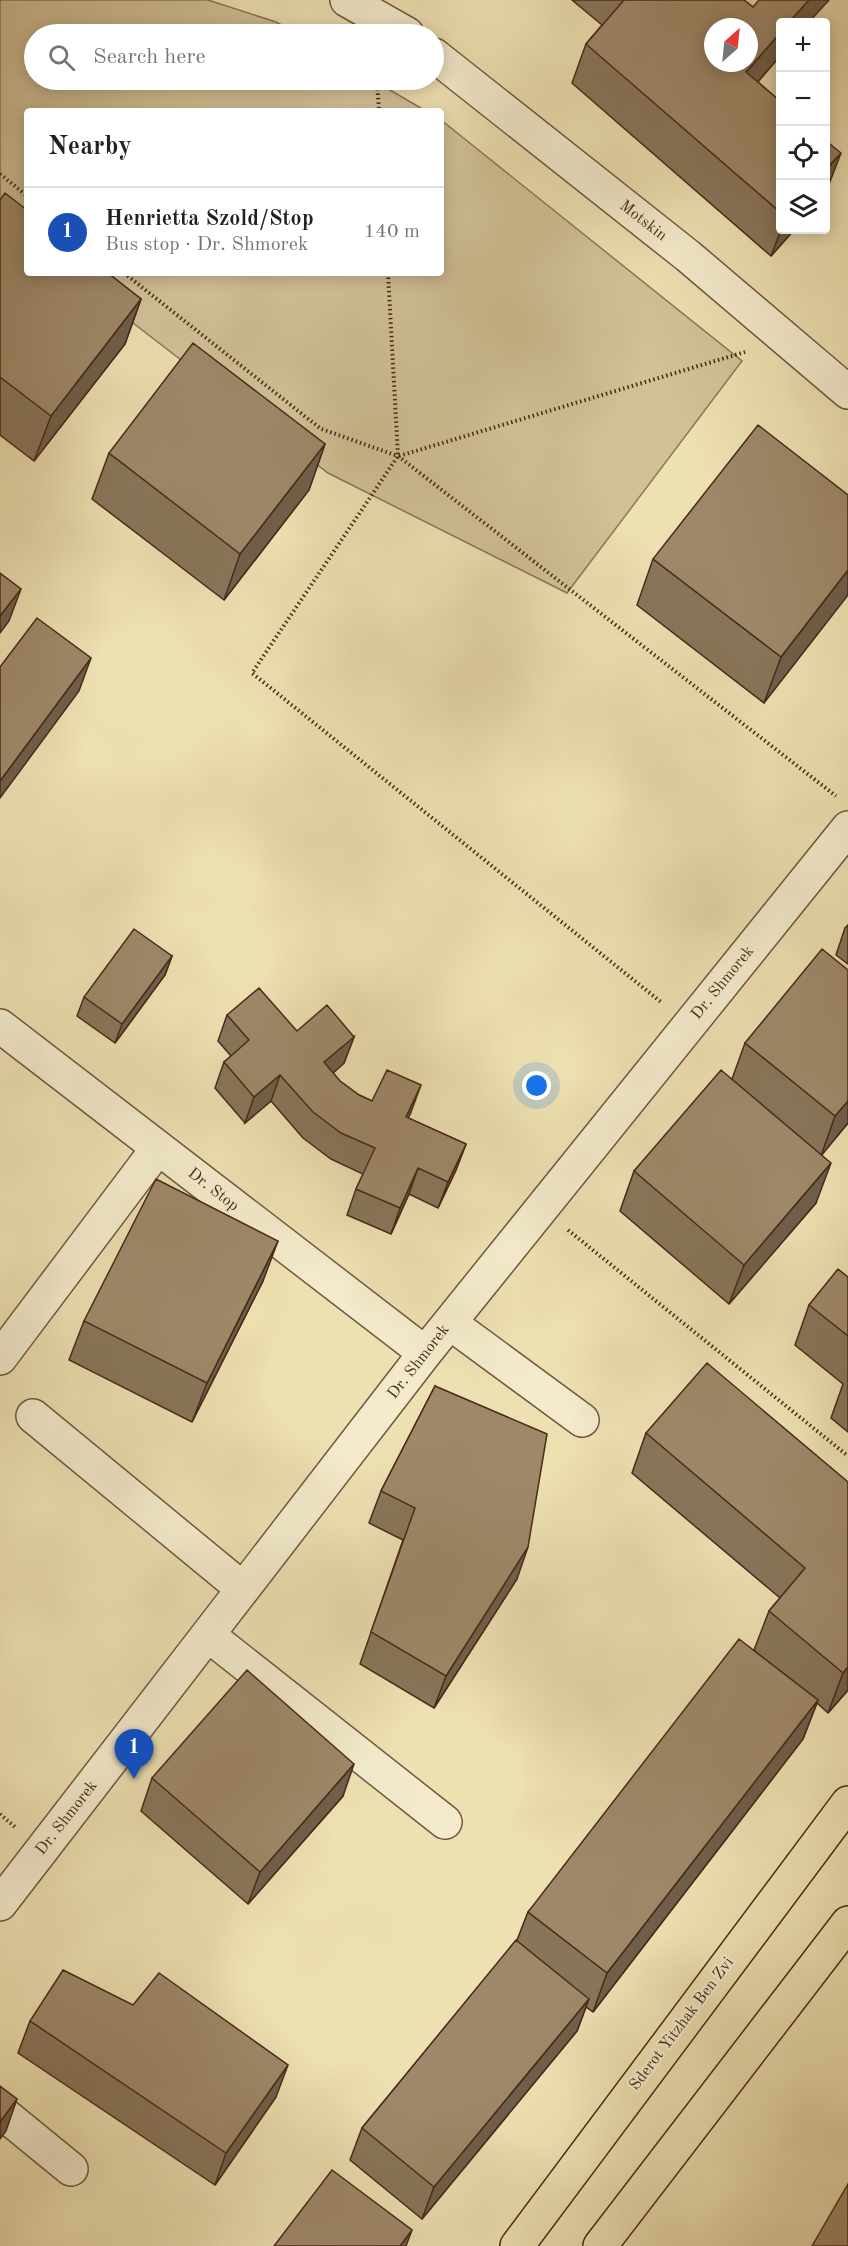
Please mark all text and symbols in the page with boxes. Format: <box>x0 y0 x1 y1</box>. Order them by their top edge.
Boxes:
north arrow <box>704 18 758 72</box>
map controls <box>776 18 830 234</box>
button: + <box>776 18 830 72</box>
search box <box>24 24 444 90</box>
icon: search <box>45 41 78 74</box>
text: Search here <box>93 46 206 68</box>
button: − <box>776 72 830 126</box>
button: locate <box>776 126 830 180</box>
text: Nearby <box>48 134 132 160</box>
button: layers <box>776 180 830 234</box>
street label: Motskin <box>616 198 670 245</box>
text: Henrietta Szold/Stop <box>105 208 314 230</box>
text: 1 <box>62 222 73 242</box>
text: 140 m <box>364 222 420 242</box>
text: Bus stop · Dr. Shmorek <box>105 235 308 255</box>
street label: Dr. Shmorek <box>689 943 757 1023</box>
your location <box>522 1071 551 1100</box>
street label: Dr. Stop <box>185 1165 241 1215</box>
street label: Dr. Shmorek <box>385 1322 453 1402</box>
pin: 1 <box>114 1730 154 1779</box>
street label: Dr. Shmorek <box>33 1778 101 1858</box>
street label: Sderot Yitzhak Ben Zvi <box>627 1955 737 2093</box>

